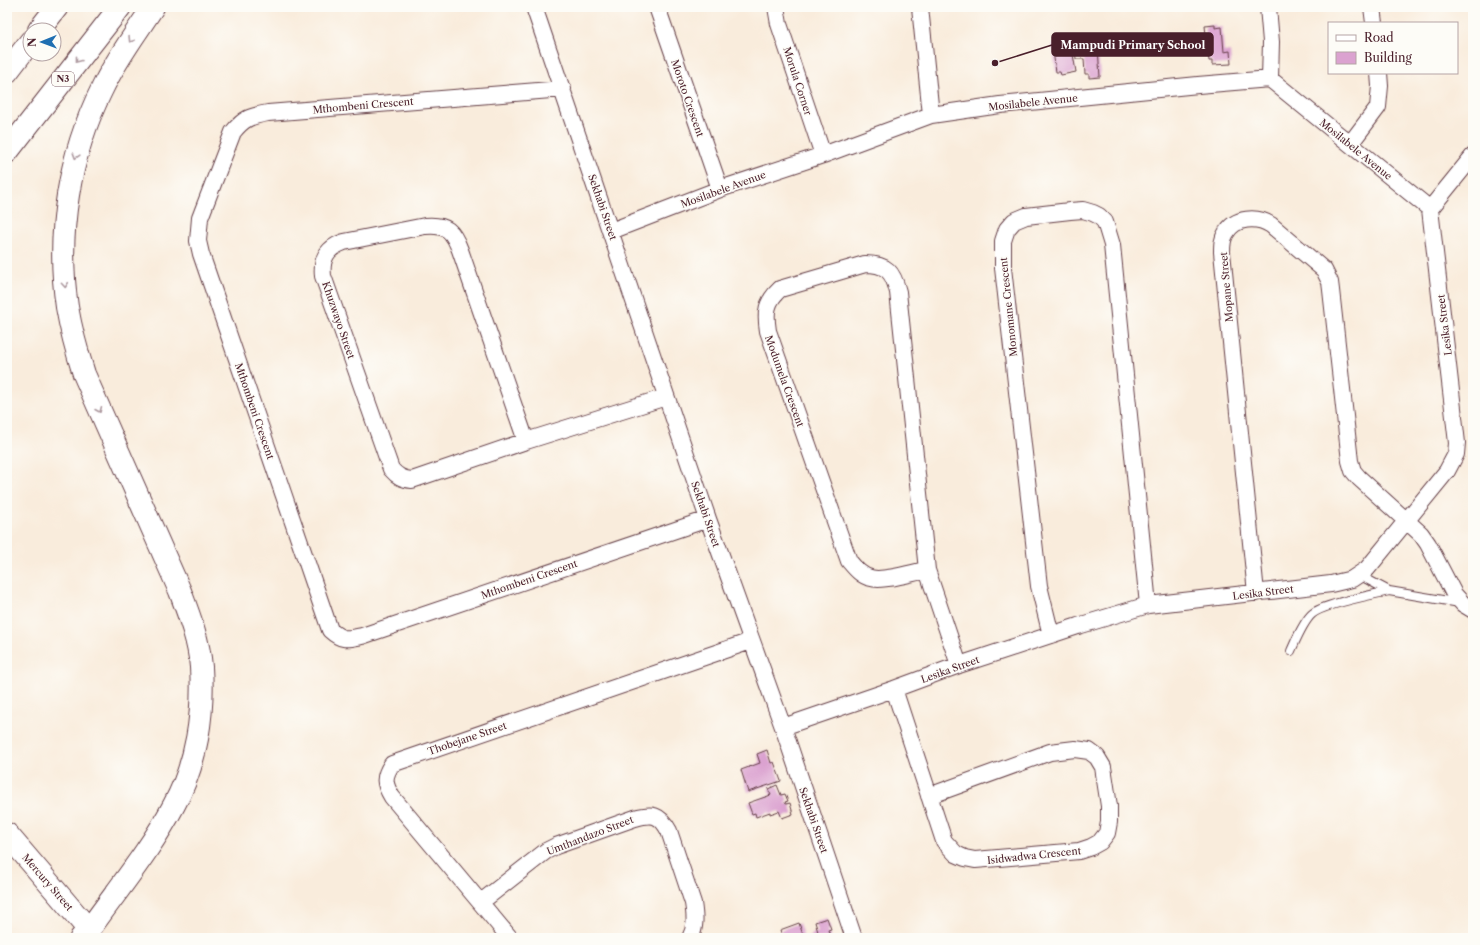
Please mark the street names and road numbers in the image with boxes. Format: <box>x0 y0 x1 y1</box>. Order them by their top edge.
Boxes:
street label: Morula Corner <box>780 45 815 118</box>
street label: Moroto Crescent <box>668 58 707 139</box>
road number: N3 <box>52 72 74 86</box>
street label: Mosilabele Avenue <box>988 91 1079 114</box>
street label: Mthombeni Crescent <box>312 95 414 116</box>
street label: Mosilabele Avenue <box>1317 116 1395 183</box>
street label: Mosilabele Avenue <box>679 168 768 211</box>
street label: Sekhabi Street <box>585 172 620 242</box>
street label: Mopane Street <box>1217 251 1236 323</box>
street label: Monomane Crescent <box>997 256 1020 357</box>
street label: Khuzwayo Street <box>319 280 358 361</box>
street label: Lesika Street <box>1434 293 1455 356</box>
street label: Modumela Crescent <box>762 334 807 429</box>
street label: Mthombeni Crescent <box>232 361 277 462</box>
street label: Sekhabi Street <box>688 479 723 549</box>
street label: Mthombeni Crescent <box>479 557 580 602</box>
street label: Lesika Street <box>1232 582 1295 603</box>
street label: Lesika Street <box>919 653 982 686</box>
street label: Thobejane Street <box>426 719 509 758</box>
street label: Sekhabi Street <box>796 785 831 855</box>
street label: Umthandazo Street <box>545 813 636 858</box>
street label: Isidwadwa Crescent <box>986 844 1082 867</box>
street label: Mercury Street <box>19 851 76 914</box>

